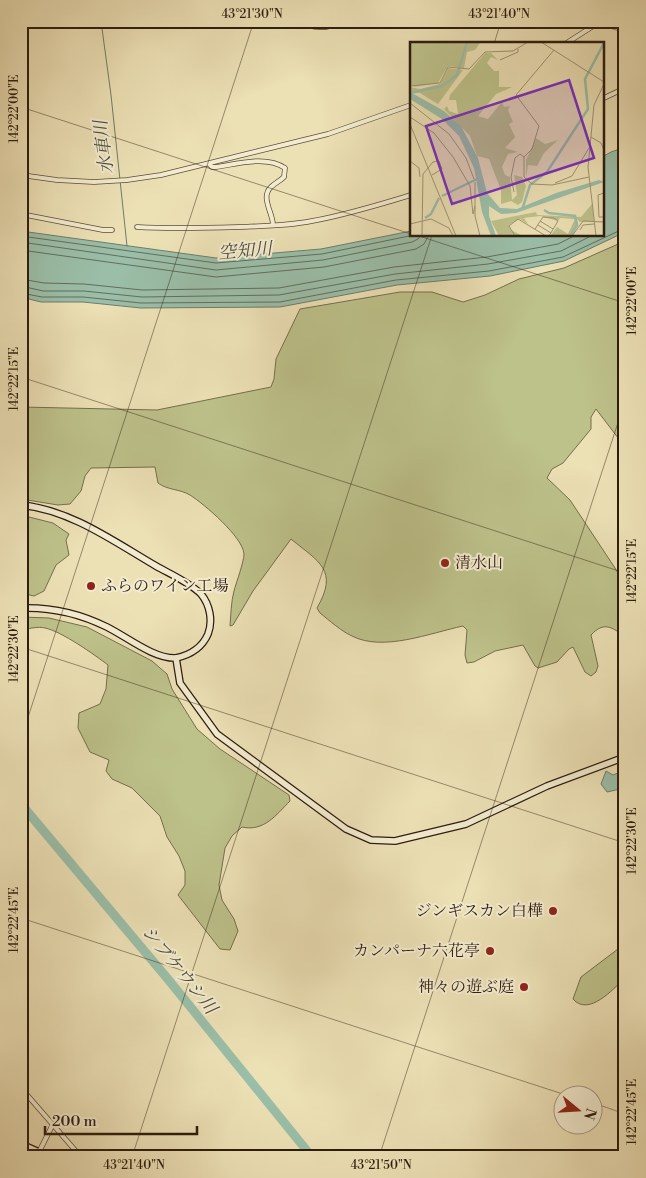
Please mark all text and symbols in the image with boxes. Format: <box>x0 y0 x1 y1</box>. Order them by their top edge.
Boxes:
text: 43°21'30"N <box>221 7 283 22</box>
text: 43°21'40"N <box>468 7 530 22</box>
inset map <box>410 42 604 236</box>
text: 142°22'00"E <box>7 75 22 143</box>
water label: 水車川 <box>89 117 119 175</box>
water label: 空知川 <box>217 237 275 265</box>
text: 142°22'00"E <box>625 267 640 335</box>
text: 142°22'15"E <box>7 347 22 411</box>
text: 142°22'15"E <box>625 539 640 603</box>
place label: 清水山 <box>455 553 503 573</box>
marker: 清水山 <box>439 557 451 569</box>
place label: ふらのワイン工場 <box>101 576 229 596</box>
marker: ふらのワイン工場 <box>85 580 97 592</box>
text: 142°22'30"E <box>7 615 22 683</box>
text: 142°22'30"E <box>625 807 640 875</box>
text: 142°22'45"E <box>7 887 22 953</box>
place label: ジンギスカン白樺 <box>416 901 543 921</box>
marker: ジンギスカン白樺 <box>547 905 559 917</box>
water label: シブケウシ川 <box>136 921 223 1021</box>
place label: カンパーナ六花亭 <box>353 941 480 961</box>
marker: カンパーナ六花亭 <box>484 945 496 957</box>
place label: 神々の遊ぶ庭 <box>418 977 514 997</box>
marker: 神々の遊ぶ庭 <box>518 981 530 993</box>
text: 142°22'45"E <box>625 1079 640 1145</box>
north arrow <box>554 1086 604 1136</box>
scale bar <box>45 1103 198 1135</box>
text: N <box>579 1106 600 1122</box>
text: 200 m <box>52 1112 97 1131</box>
text: 43°21'40"N <box>103 1158 165 1173</box>
text: 43°21'50"N <box>350 1158 412 1173</box>

